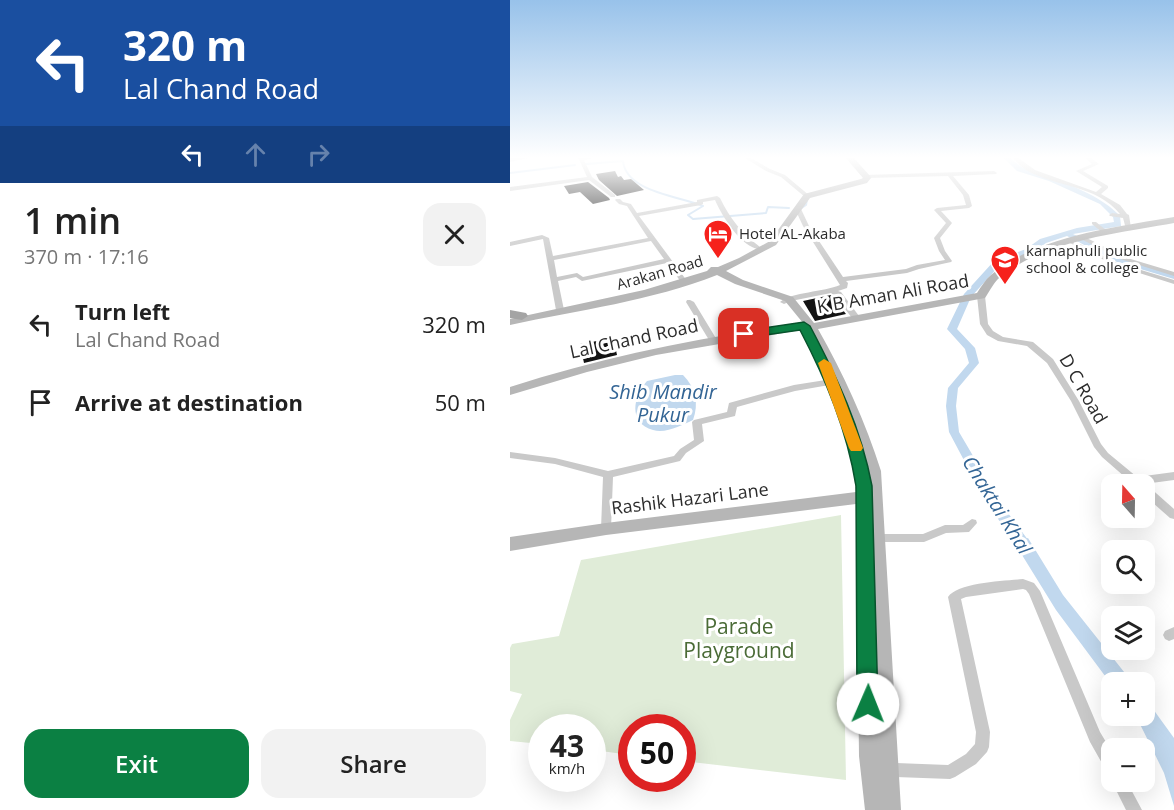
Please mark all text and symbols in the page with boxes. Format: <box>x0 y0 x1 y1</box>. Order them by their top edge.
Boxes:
text: 320 m <box>123 16 247 73</box>
icon: left <box>24 24 102 102</box>
text: Lal Chand Road <box>123 70 319 107</box>
icon: left <box>176 138 209 171</box>
icon: ahead <box>239 138 272 171</box>
icon: right <box>302 138 335 171</box>
text: 1 min <box>24 196 121 245</box>
button: close <box>423 203 486 266</box>
hotel icon: Hotel AL-Akaba <box>702 218 734 260</box>
place label: Hotel AL-Akaba <box>739 223 846 243</box>
place label: karnaphuli public school & college <box>1026 240 1147 277</box>
text: 370 m · 17:16 <box>24 243 149 270</box>
school or university icon: karnaphuli public school & college <box>989 244 1021 286</box>
street label: Arakan Road <box>614 250 705 294</box>
street label: K B Aman Ali Road <box>815 268 971 318</box>
text: Turn left <box>75 296 170 326</box>
icon: left <box>24 308 57 341</box>
pin <box>718 308 769 359</box>
text: 320 m <box>422 309 486 339</box>
street label: Lal Chand Road <box>567 313 700 363</box>
icon: arrive <box>727 317 760 350</box>
text: Lal Chand Road <box>75 326 220 353</box>
street label: D C Road <box>1054 349 1113 428</box>
water label: Shib Mandir Pukur <box>609 378 718 428</box>
icon: arrive <box>24 386 57 419</box>
text: Arrive at destination <box>75 387 303 417</box>
text: 50 m <box>435 387 486 417</box>
water label: Chaktai Khal <box>956 450 1039 560</box>
north arrow <box>1101 474 1155 528</box>
map controls <box>1101 474 1155 792</box>
street label: Rashik Hazari Lane <box>610 476 770 520</box>
button: search <box>1101 540 1155 594</box>
button: layers <box>1101 606 1155 660</box>
park label: Parade Playground <box>683 612 795 664</box>
position arrow <box>836 672 900 736</box>
button: + <box>1101 672 1155 726</box>
speed limit sign: 50 <box>618 714 696 792</box>
text: 43 <box>550 725 584 766</box>
button: Exit <box>24 729 249 798</box>
button: Share <box>261 729 486 798</box>
button: − <box>1101 738 1155 792</box>
text: km/h <box>549 758 585 778</box>

